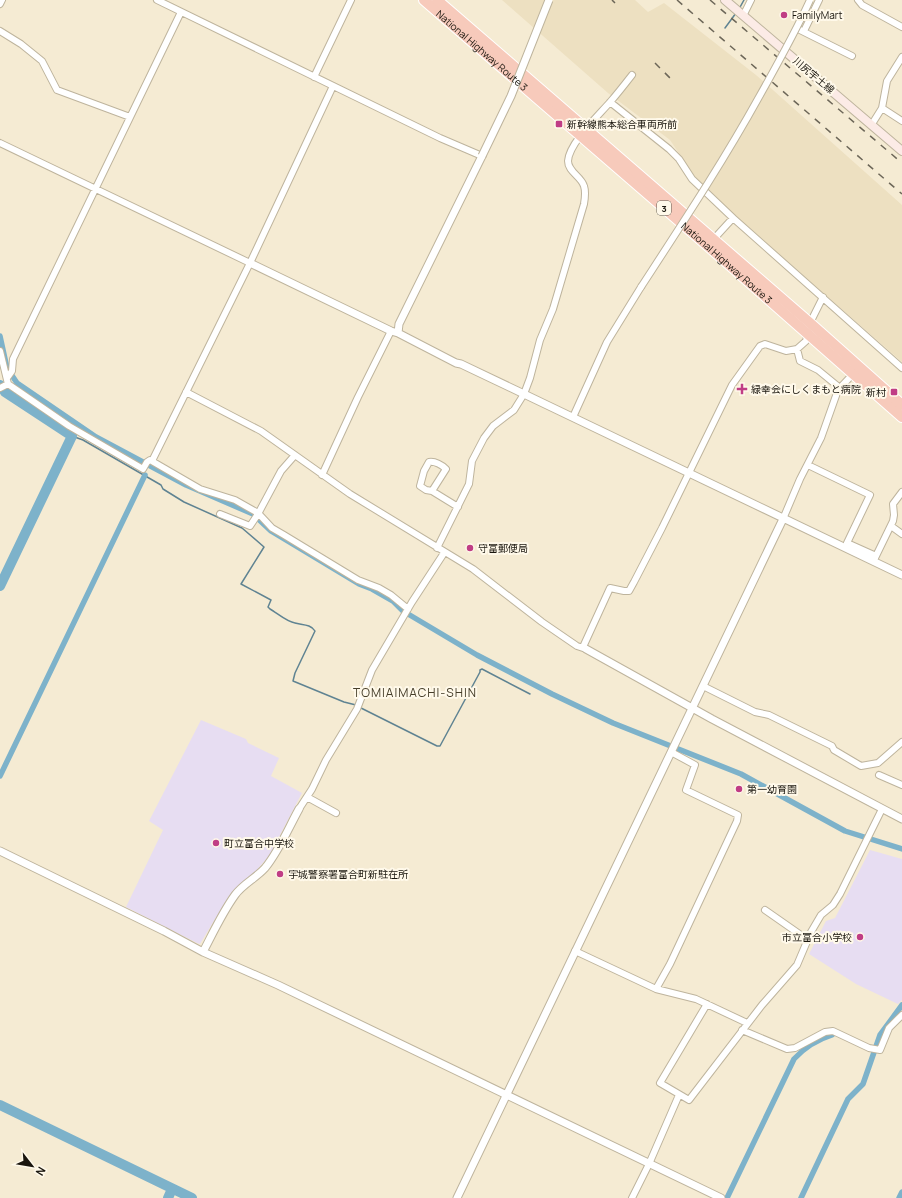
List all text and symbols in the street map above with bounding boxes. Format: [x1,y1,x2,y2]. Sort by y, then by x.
street label: National Highway Route 3 [433,7,531,94]
place label: FamilyMart [792,8,842,22]
marker: FamilyMart [779,10,789,20]
street label: 川尻宇土線 [790,54,838,96]
place label: 新幹線熊本総合車両所前 [567,117,677,131]
marker: 新幹線熊本総合車両所前 [554,119,564,129]
road number: 3 [657,201,671,215]
street label: National Highway Route 3 [678,219,775,307]
place label: 緑幸会にしくまもと病院 [751,382,861,396]
marker: 緑幸会にしくまもと病院 [736,383,748,395]
place label: 新村 [866,385,886,399]
marker: 新村 [889,387,899,397]
place label: 守富郵便局 [478,541,528,555]
marker: 守富郵便局 [465,543,475,553]
district label: TOMIAIMACHI-SHIN [353,684,477,701]
place label: 第一幼育園 [747,782,797,796]
marker: 第一幼育園 [734,784,744,794]
place label: 町立富合中学校 [224,836,294,850]
marker: 町立富合中学校 [211,838,221,848]
place label: 宇城警察署富合町新駐在所 [288,867,408,881]
marker: 宇城警察署富合町新駐在所 [275,869,285,879]
place label: 市立富合小学校 [782,930,852,944]
marker: 市立富合小学校 [855,932,865,942]
north arrow [12,1146,52,1186]
text: N [32,1164,49,1179]

